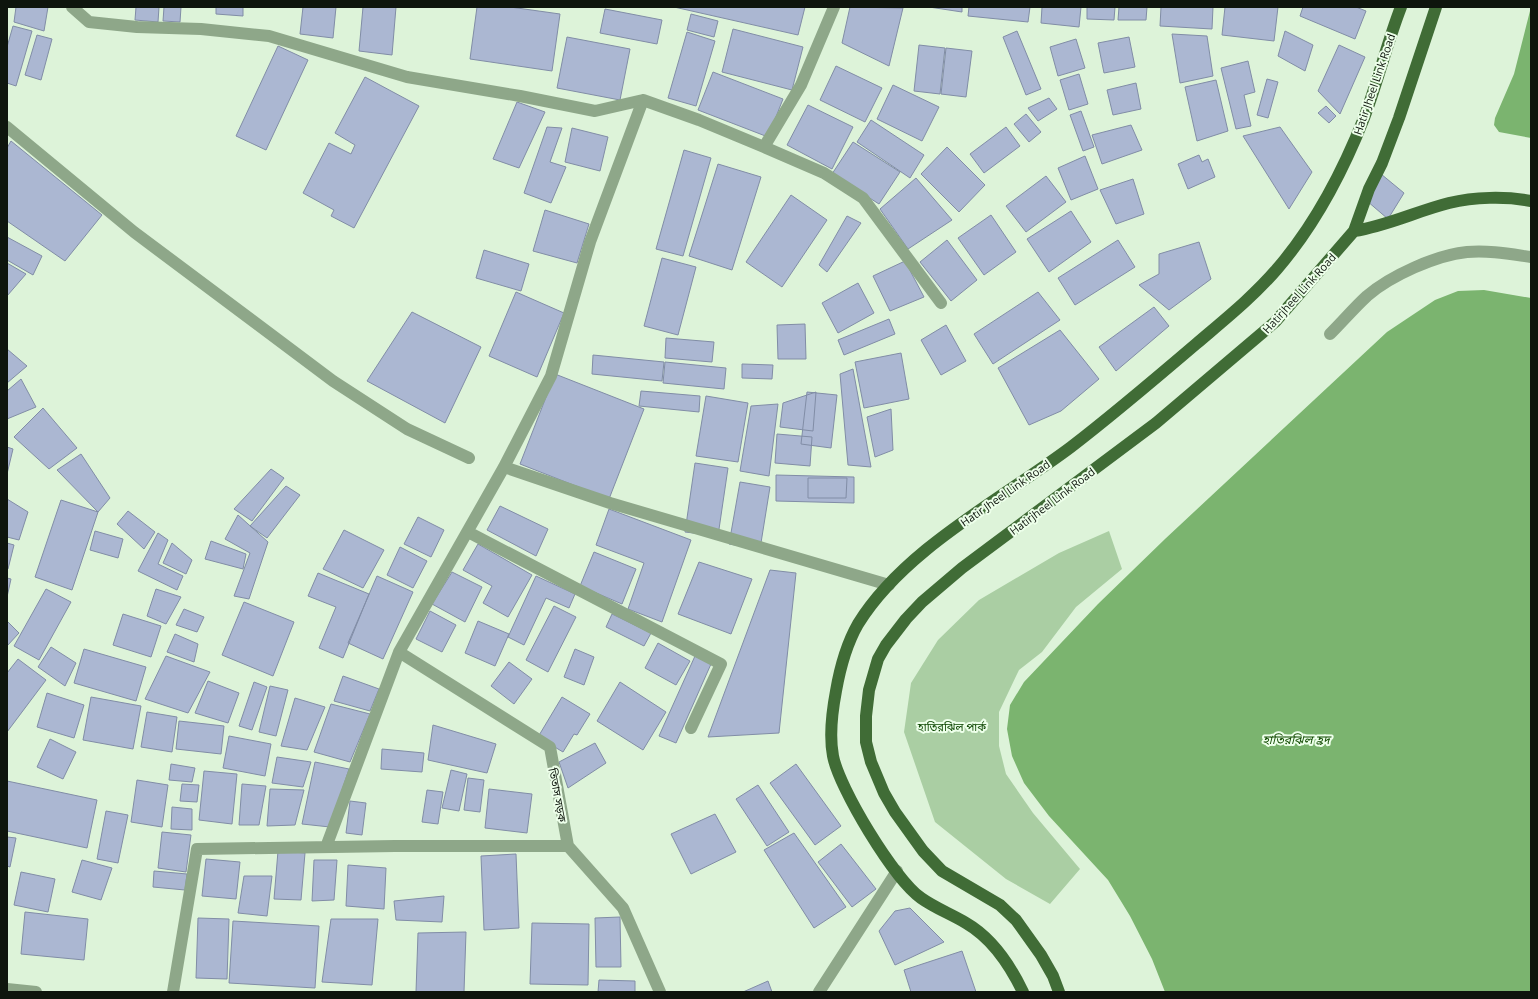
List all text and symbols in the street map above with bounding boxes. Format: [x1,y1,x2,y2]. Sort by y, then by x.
street label: Hatir Jheel Link Road [1350,31,1398,137]
street label: Hatirjheel Link Road [1259,250,1339,336]
street label: Hatir Jheel Link Road [957,456,1053,530]
street label: Hatirjheel Link Road [1006,464,1098,538]
park label: হাতিরঝিল পার্ক [917,719,986,734]
water label: হাতিরঝিল হ্রদ [1262,731,1332,748]
street label: তিতাস সড়ক [545,766,571,823]

